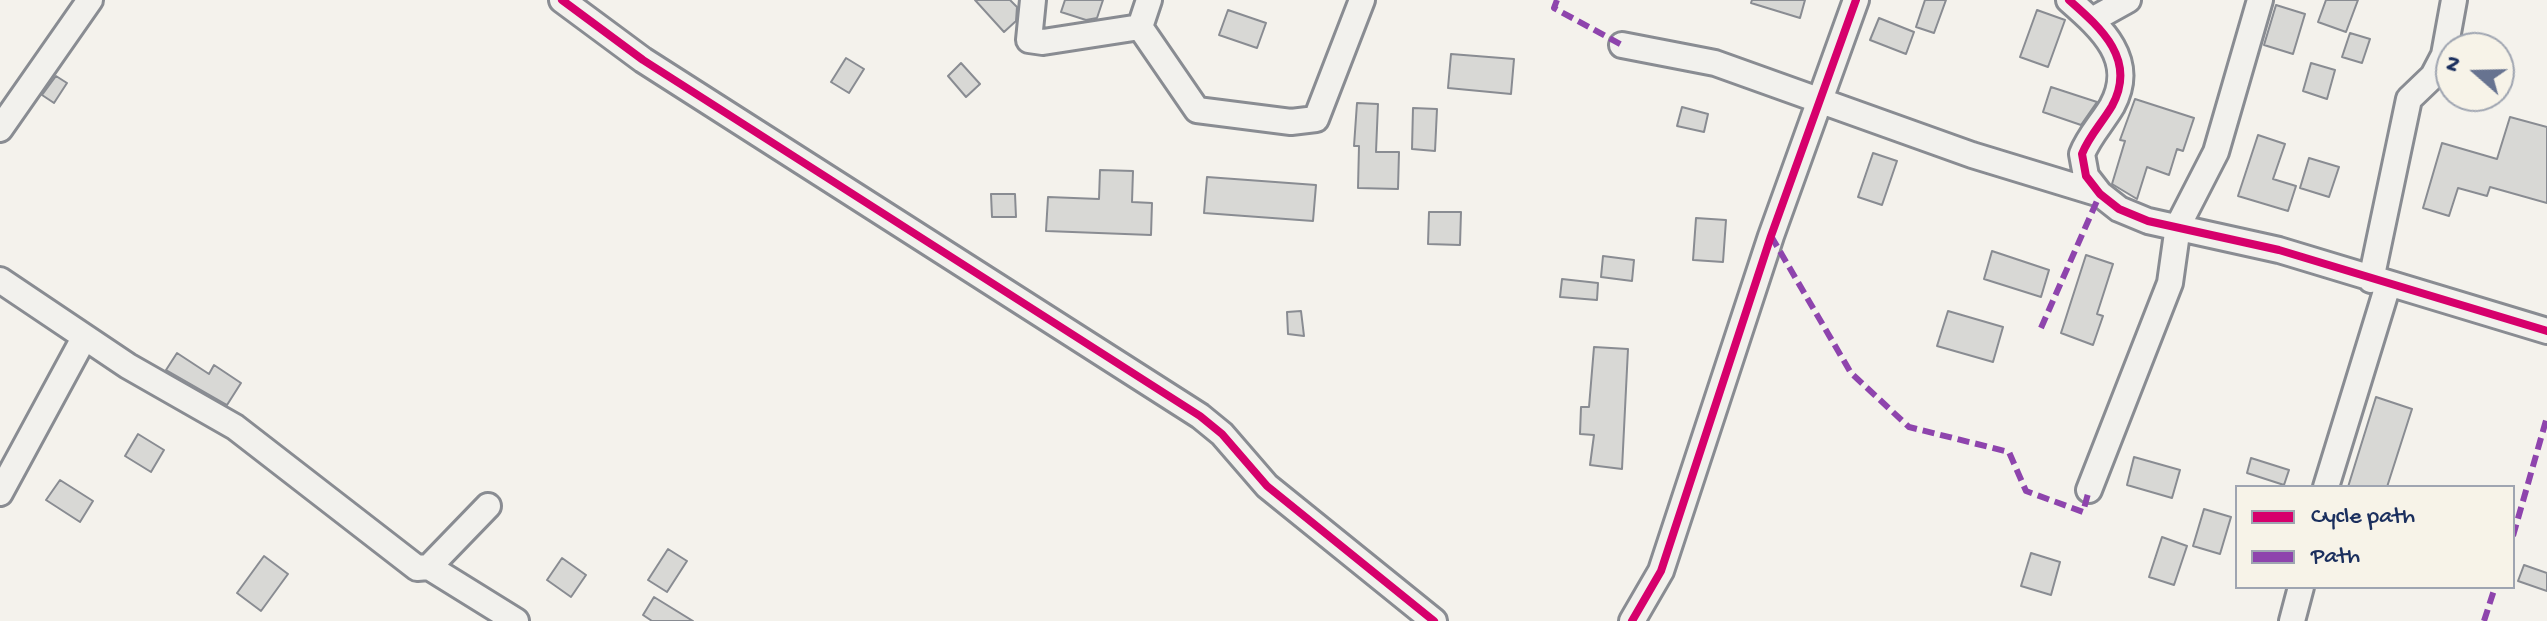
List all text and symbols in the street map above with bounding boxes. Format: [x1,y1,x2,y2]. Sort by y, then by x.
north arrow [2435,32,2515,112]
text: N [2440,53,2469,76]
legend [2235,485,2515,589]
text: Cycle path [2311,503,2415,532]
text: Path [2311,543,2360,572]

